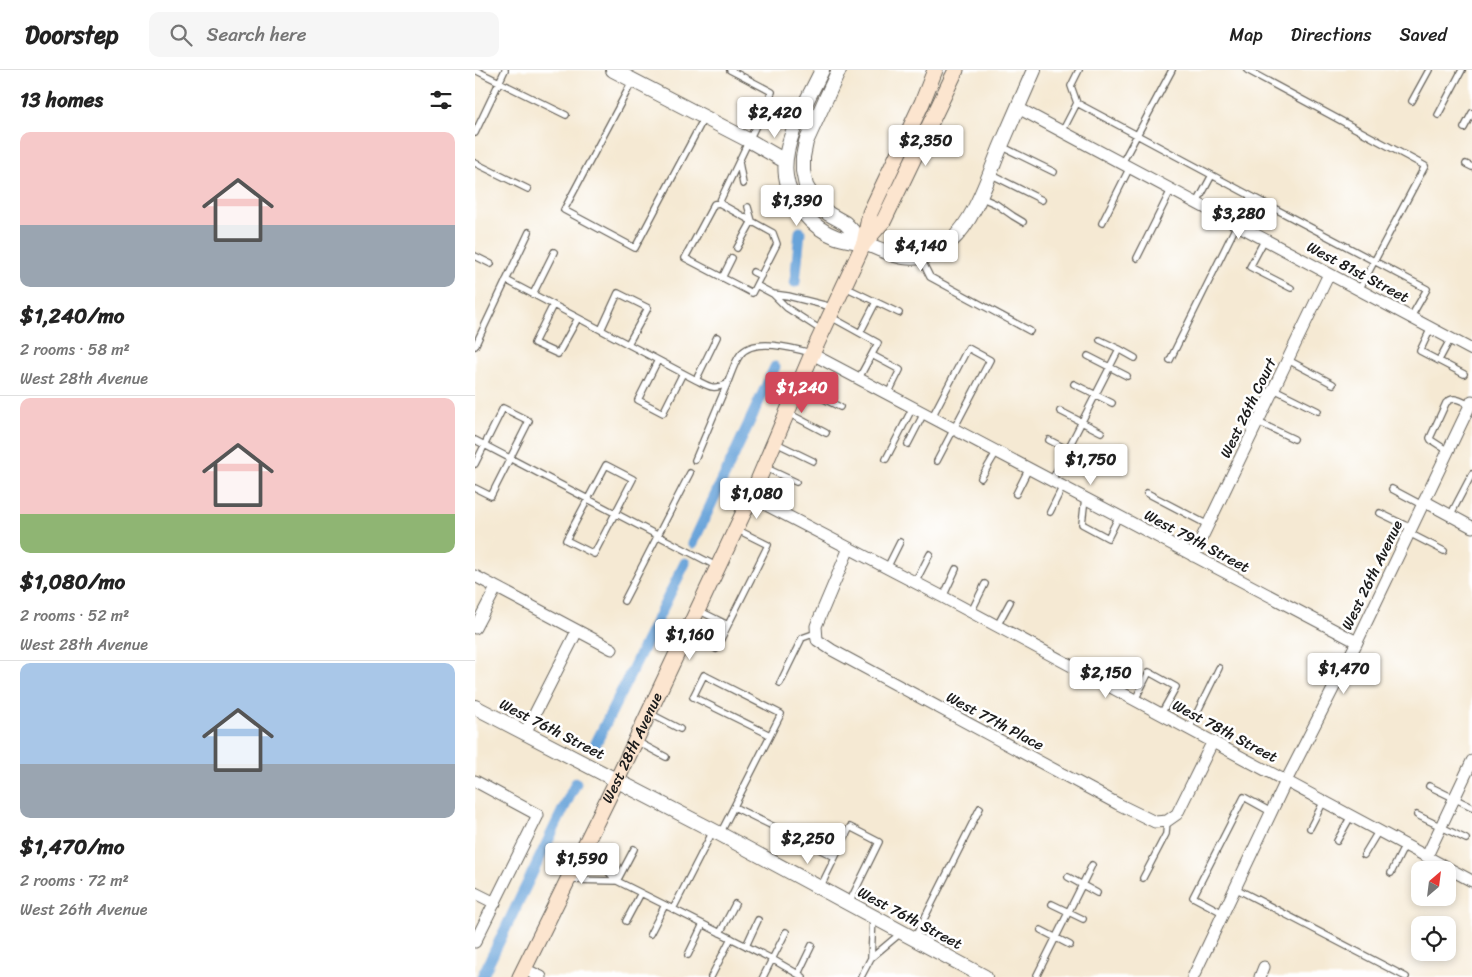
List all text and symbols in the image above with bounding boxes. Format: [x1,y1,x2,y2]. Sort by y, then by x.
search box [149,12,499,57]
text: Doorstep [25,14,119,56]
text: Search here [207,18,307,51]
text: Map [1230,19,1263,51]
text: Directions [1291,19,1372,51]
text: Saved [1400,19,1447,51]
icon: search [167,21,195,49]
text: 13 homes [20,81,103,119]
icon: filters [427,86,455,114]
pin: $2,420 [734,97,816,139]
text: $2,420 [748,98,802,127]
pin: $2,350 [885,124,967,167]
text: $2,350 [900,126,952,155]
icon: home [193,165,283,255]
pin: $1,390 [756,184,838,227]
text: $1,390 [772,186,822,215]
pin: $3,280 [1198,198,1280,240]
text: $3,280 [1213,199,1265,228]
pin: $4,140 [880,230,962,272]
text: $4,140 [895,231,947,260]
street label: West 81st Street [1302,234,1414,310]
text: $1,240/mo [20,297,125,335]
text: 2 rooms · 58 m² [20,335,130,364]
street label: West 26th Court [1212,353,1284,463]
text: West 28th Avenue [20,364,148,393]
pin: $1,240 [761,372,843,414]
text: $1,240 [776,373,828,402]
icon: home [193,430,283,520]
pin: $1,750 [1050,444,1132,486]
text: $1,750 [1066,445,1116,474]
pin: $1,080 [716,478,798,520]
text: $1,080 [731,479,783,508]
street label: West 79th Street [1140,502,1255,580]
street label: West 26th Avenue [1334,516,1410,634]
text: $1,080/mo [20,563,125,601]
text: 2 rooms · 52 m² [20,601,129,630]
pin: $1,160 [649,618,731,661]
text: $1,160 [666,620,714,649]
text: West 28th Avenue [20,630,148,659]
pin: $1,470 [1303,652,1385,695]
text: $1,470 [1318,654,1370,683]
pin: $2,150 [1065,656,1147,699]
text: $2,150 [1080,658,1132,687]
street label: West 77th Place [941,684,1049,758]
street label: West 28th Avenue [594,688,670,808]
street label: West 76th Street [495,691,610,767]
street label: West 78th Street [1168,692,1283,770]
icon: home [193,695,283,785]
pin: $2,250 [767,822,849,865]
text: $2,250 [781,824,835,853]
text: $1,470/mo [20,828,124,866]
pin: $1,590 [541,842,623,885]
text: $1,590 [556,844,608,873]
north arrow [1411,861,1456,906]
map controls [1411,861,1456,961]
text: 2 rooms · 72 m² [20,866,129,895]
street label: West 76th Street [853,879,968,957]
text: West 26th Avenue [20,895,148,924]
button: locate [1411,916,1456,961]

